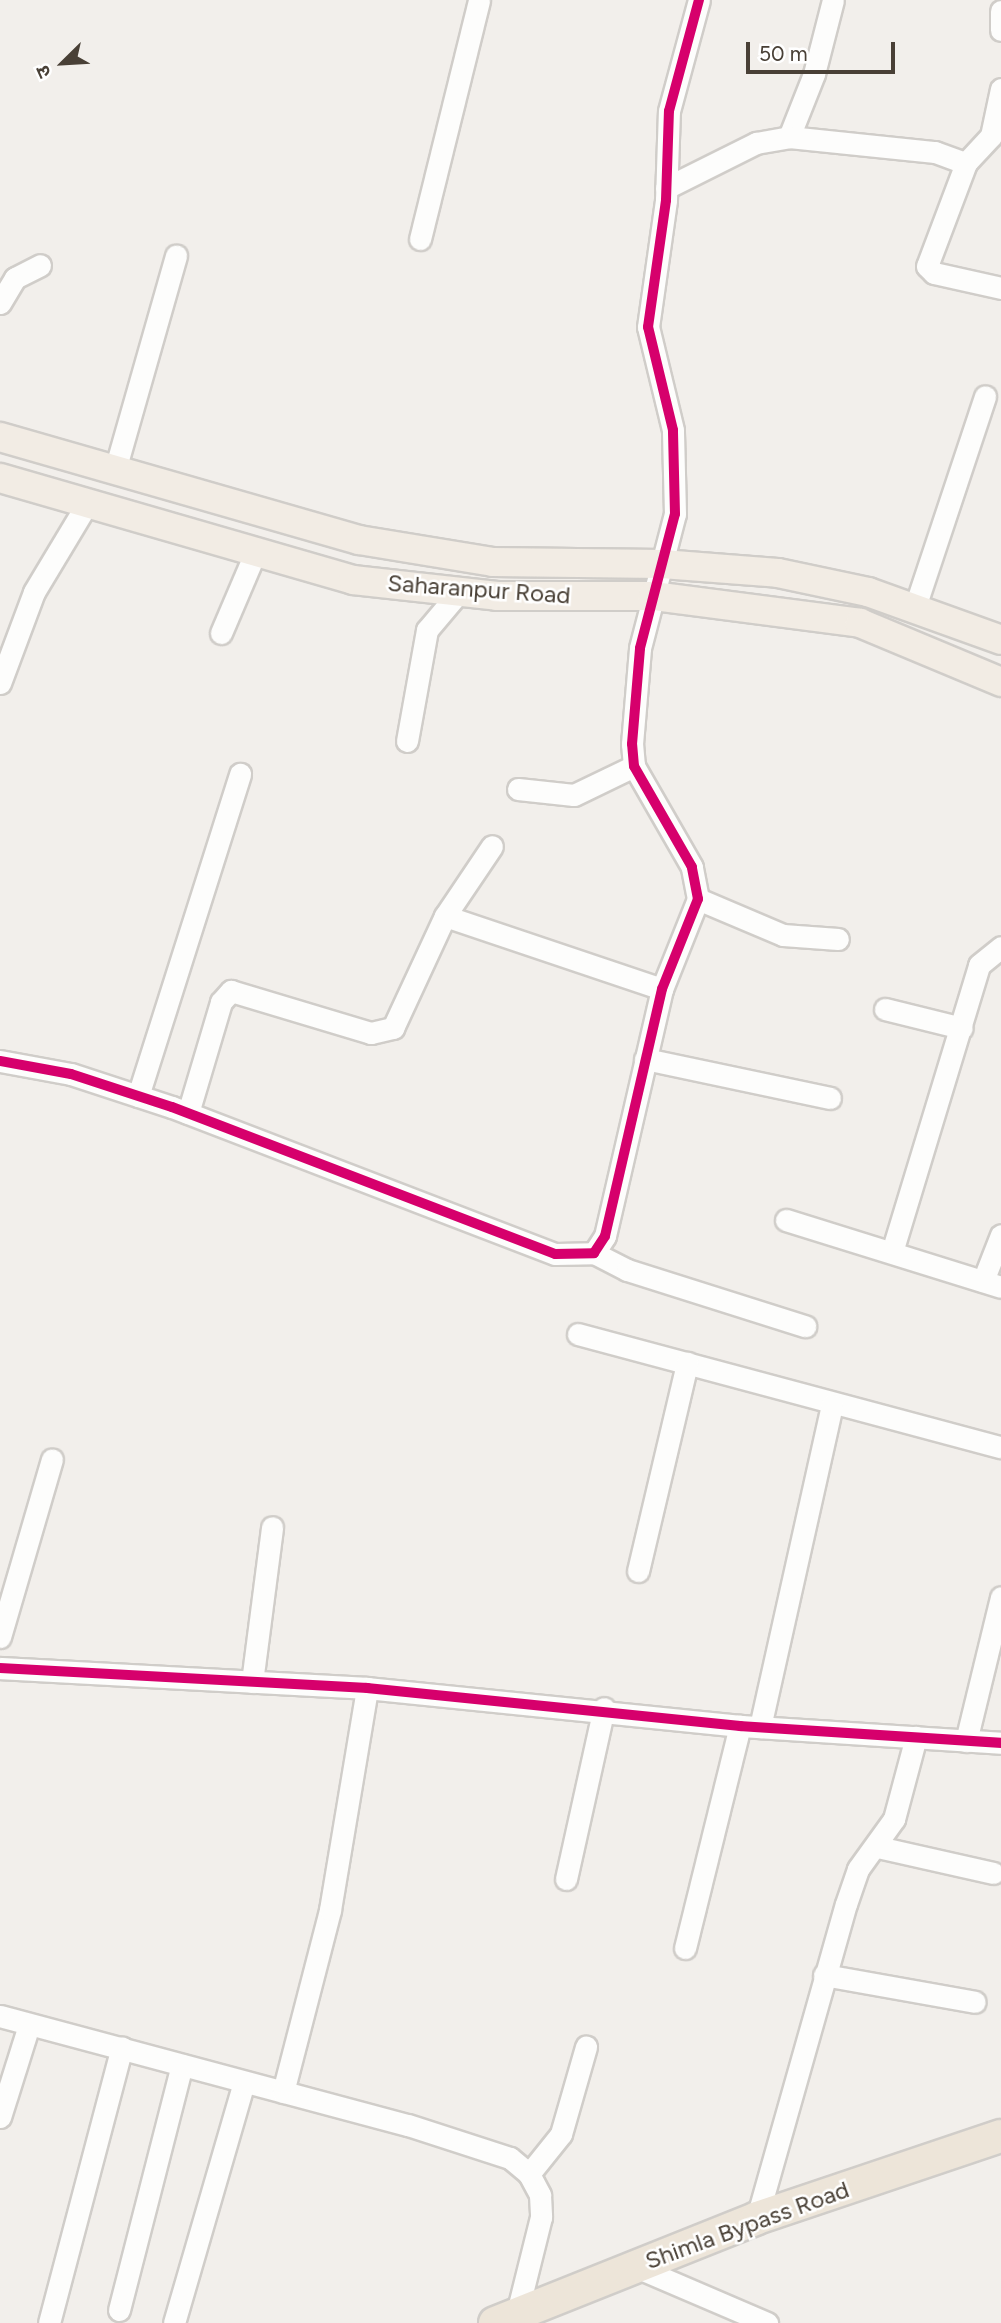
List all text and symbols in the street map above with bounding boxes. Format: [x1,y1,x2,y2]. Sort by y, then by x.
north arrow [28,28,98,98]
scale bar [749,28,898,72]
text: 50 m [759,41,808,66]
text: उ [31,62,56,82]
street label: Saharanpur Road [387,568,571,610]
street label: Shimla Bypass Road [641,2175,853,2275]

